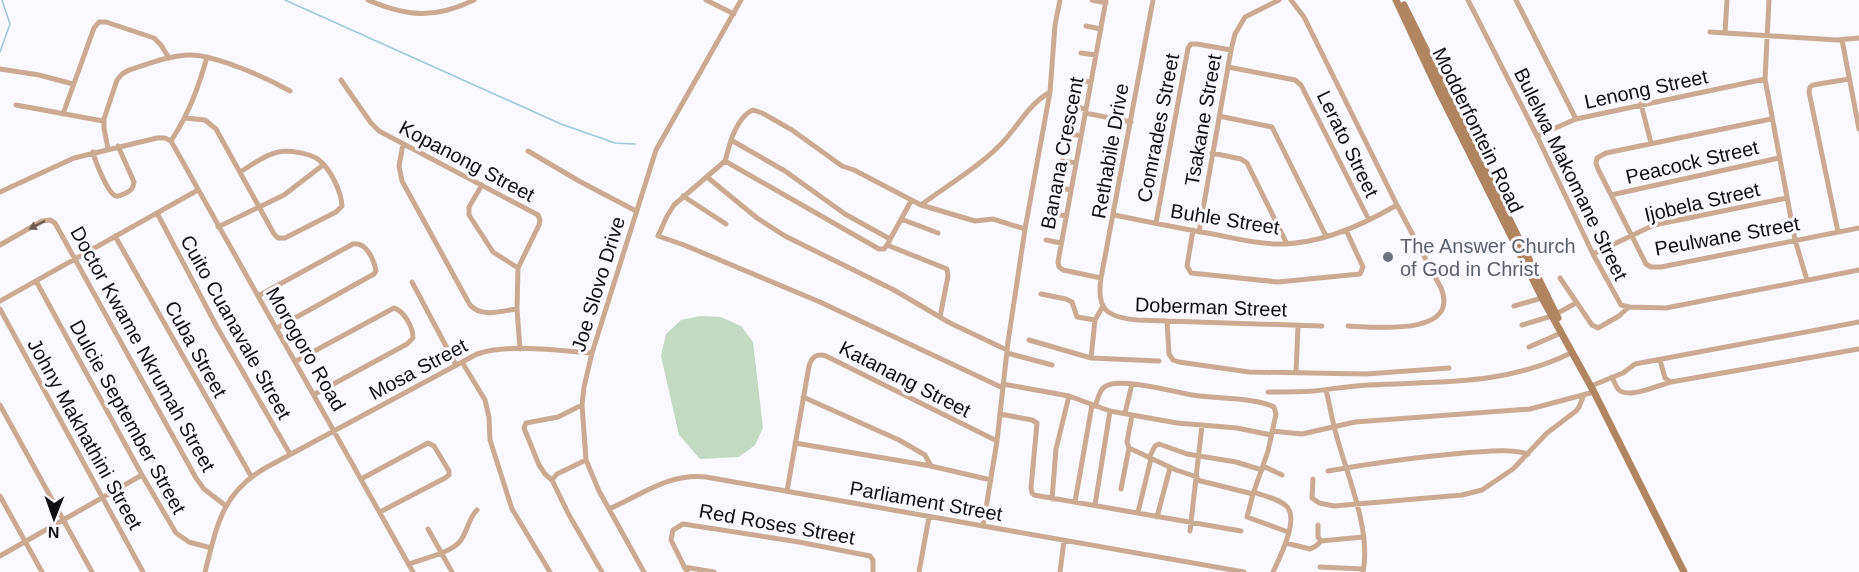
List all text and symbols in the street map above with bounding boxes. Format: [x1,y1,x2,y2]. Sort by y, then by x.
street label: Modderfontein Road [1428,44,1528,216]
street label: Comrades Street [1133,51,1183,204]
street label: Tsakane Street [1181,52,1225,188]
street label: Bulelwa Makomane Street [1510,64,1632,284]
street label: Lenong Street [1582,65,1710,113]
street label: Banana Crescent [1036,75,1088,231]
street label: Rethabile Drive [1087,82,1133,220]
street label: Lerato Street [1313,87,1383,201]
street label: Kopanong Street [396,116,539,206]
street label: Peacock Street [1623,136,1761,188]
street label: Ijobela Street [1642,178,1762,226]
street label: Buhle Street [1169,200,1282,239]
street label: Peulwane Street [1653,212,1802,260]
street label: Joe Slovo Drive [567,214,629,354]
one-way arrow [28,220,45,230]
street label: Doctor Kwame Nkrumah Street [66,223,220,476]
street label: Cuito Cuanavale Street [176,231,296,423]
place label: The Answer Church of God in Christ [1400,235,1576,280]
marker: The Answer Church of God in Christ [1381,250,1395,264]
street label: Morogoro Road [262,283,350,415]
street label: Doberman Street [1135,293,1288,321]
street label: Cuba Street [161,297,232,401]
street label: Dulcie September Street [66,316,191,518]
street label: Mosa Street [365,334,471,404]
street label: Johny Makhathini Street [23,335,147,534]
street label: Katanang Street [836,336,975,422]
street label: Parliament Street [848,477,1004,525]
north arrow [24,488,84,548]
street label: Red Roses Street [697,499,857,549]
text: N [48,524,60,541]

